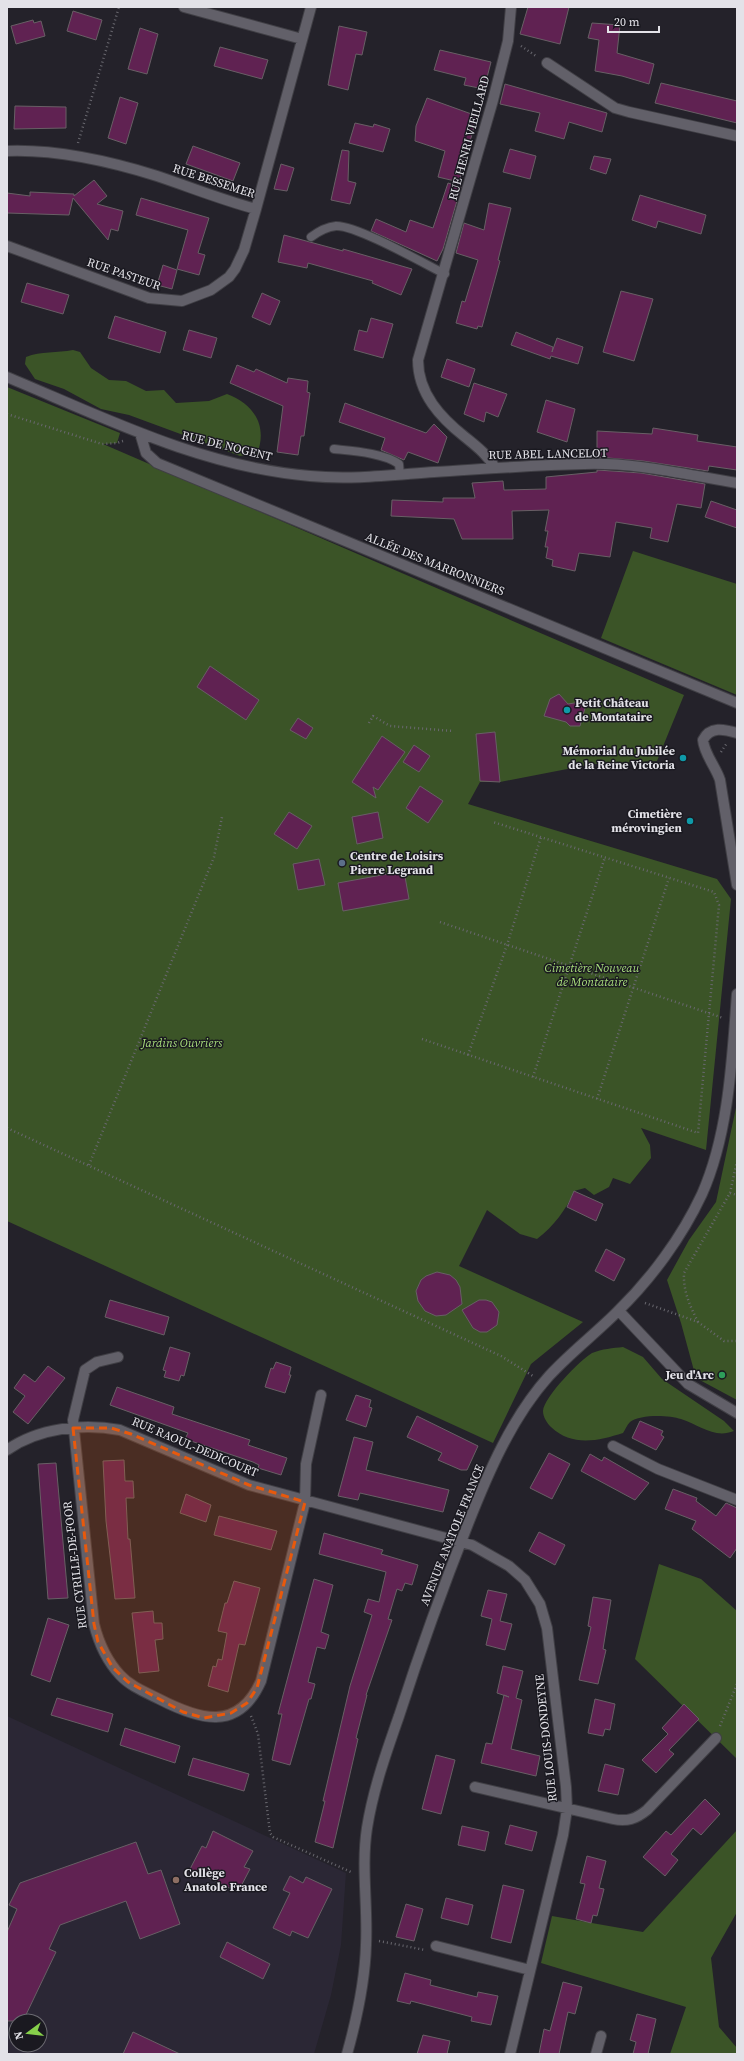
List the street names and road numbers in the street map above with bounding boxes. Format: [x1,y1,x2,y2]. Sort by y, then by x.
street label: RUE HENRI VIEILLARD [445,74,493,202]
street label: RUE BESSEMER [171,160,257,202]
street label: RUE PASTEUR [85,254,163,294]
street label: RUE DE NOGENT [180,427,275,465]
street label: RUE ABEL LANCELOT [488,445,608,463]
street label: ALLÉE DES MARRONNIERS [363,529,507,599]
street label: RUE RAOUL-DEDICOURT [129,1413,261,1481]
street label: AVENUE ANATOLE FRANCE [416,1462,488,1608]
street label: RUE CYRILLE-DE-FOOR [59,1500,91,1630]
street label: RUE LOUIS-DONDEYNE [531,1673,561,1803]

